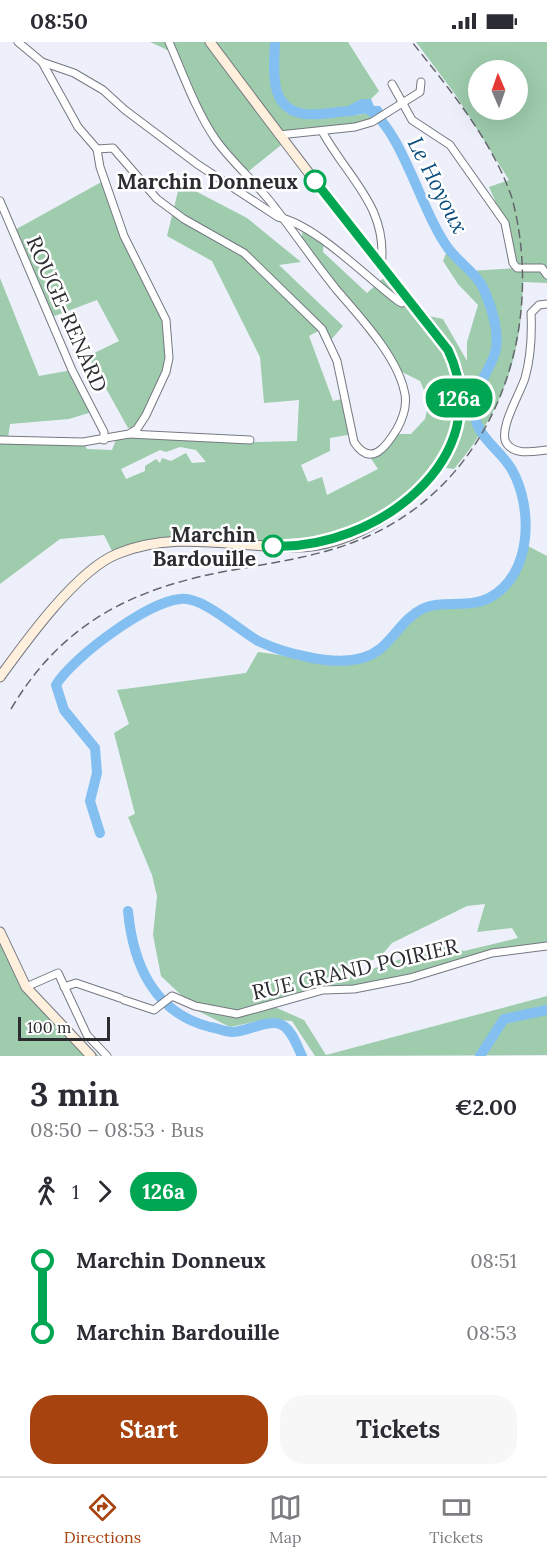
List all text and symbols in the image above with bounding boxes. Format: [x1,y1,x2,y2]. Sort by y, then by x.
text: 08:50 [30,7,88,35]
north arrow [468,60,528,120]
map controls [468,60,528,120]
water label: Le Hoyoux [402,132,474,238]
place label: Marchin Donneux [117,168,298,195]
marker: Marchin Donneux [304,170,326,192]
street label: ROUGE-RENARD [20,232,114,396]
line badge: 126a [417,378,501,418]
text: 126a [438,385,480,412]
place label: Marchin Bardouille [153,521,256,572]
marker: Marchin Bardouille [262,535,284,557]
street label: RUE GRAND POIRIER [249,932,461,1006]
scale bar [18,1014,110,1042]
text: 100 m [27,1017,71,1037]
text: 3 min [30,1073,119,1115]
text: €2.00 [455,1093,517,1121]
text: 08:50 – 08:53 · Bus [30,1117,204,1142]
icon: walk [30,1175,63,1208]
icon: forward [88,1175,121,1208]
text: 126a [142,1178,185,1205]
text: 1 [72,1179,79,1204]
text: Marchin Donneux [76,1246,266,1274]
text: 08:51 [470,1248,517,1273]
text: Marchin Bardouille [76,1318,280,1346]
text: 08:53 [466,1320,517,1345]
button: Start [30,1395,268,1464]
button: Tickets [280,1395,517,1464]
tab: Directions [64,1491,141,1547]
tab: Map [269,1491,302,1547]
tab: Tickets [429,1491,483,1547]

